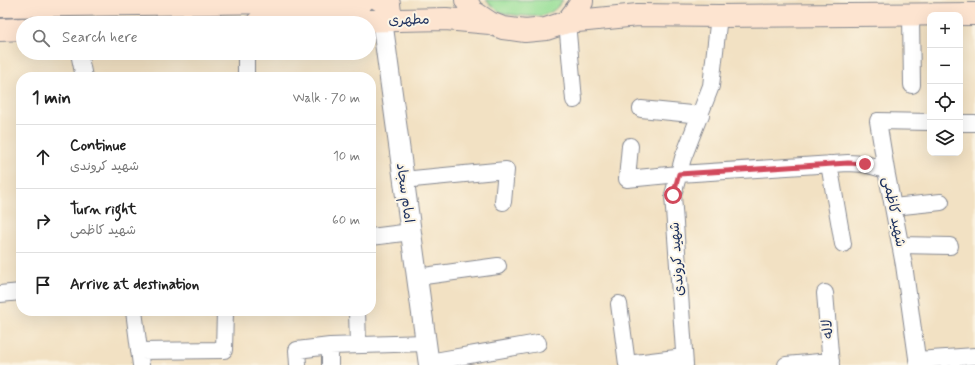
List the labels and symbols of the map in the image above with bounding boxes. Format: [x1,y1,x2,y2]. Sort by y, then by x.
street label: مطهری [388,11,430,29]
route end [856,155,874,173]
street label: امام سجاد [391,162,418,224]
street label: شهید کاظمی [878,175,910,249]
route start [664,186,682,204]
street label: شهید کروندی [665,221,689,297]
street label: لاله [818,318,838,340]

